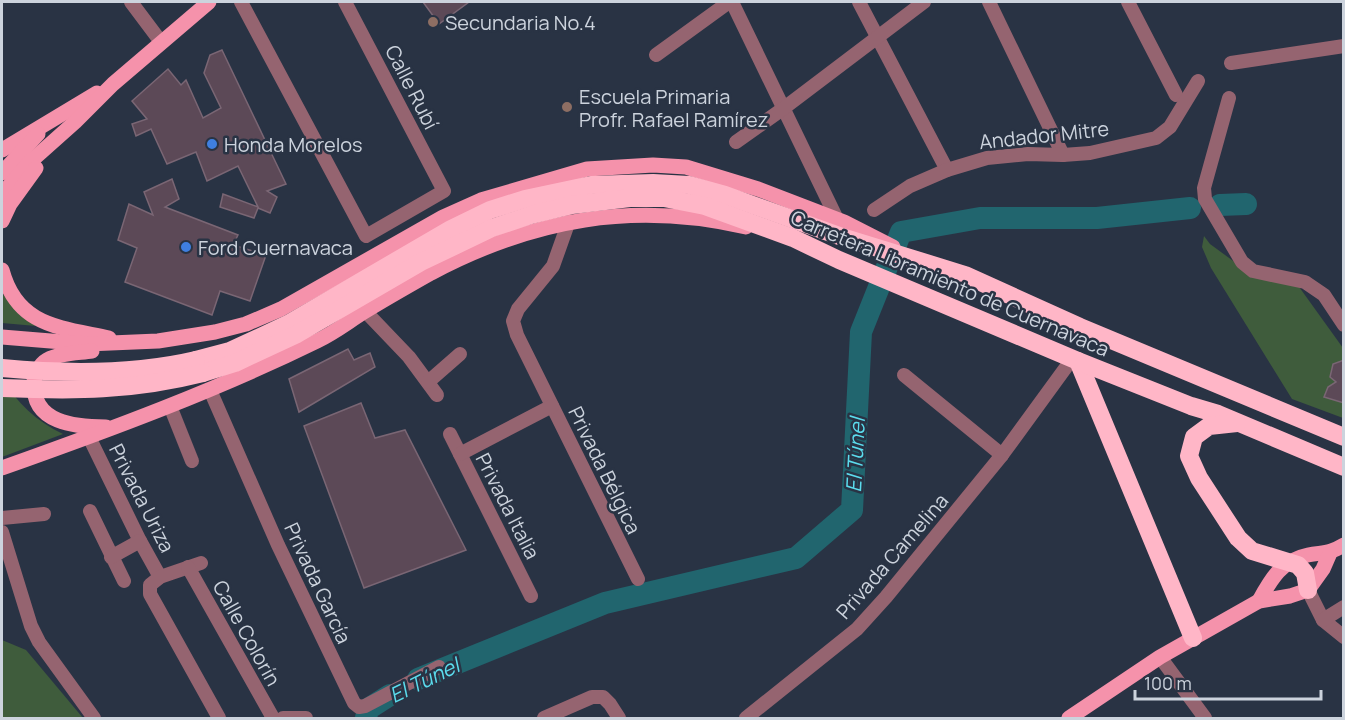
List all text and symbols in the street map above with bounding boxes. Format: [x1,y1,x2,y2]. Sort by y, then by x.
place label: Secundaria No.4 [445,9,596,36]
marker: Secundaria No.4 [426,15,440,29]
street label: Calle Rubí [379,40,445,134]
place label: Escuela Primaria Profr. Rafael Ramírez [579,83,768,133]
marker: Escuela Primaria Profr. Rafael Ramírez [560,100,574,114]
street label: Andador Mitre [978,115,1110,155]
place label: Honda Morelos [224,131,363,158]
marker: Honda Morelos [205,137,219,151]
street label: Carretera Libramiento de Cuernavaca [787,203,1113,363]
place label: Ford Cuernavaca [198,234,353,261]
marker: Ford Cuernavaca [179,240,193,254]
street label: Privada Bélgica [562,402,648,538]
water label: El Túnel [839,414,871,493]
street label: Privada Uriza [103,439,181,557]
street label: Privada Italia [470,448,546,564]
street label: Privada Camelina [830,488,954,624]
street label: Privada García [278,518,358,648]
street label: Calle Colorín [207,575,287,691]
water label: El Túnel [384,650,466,709]
scale bar [1135,663,1321,701]
text: 100 m [1144,671,1192,695]

